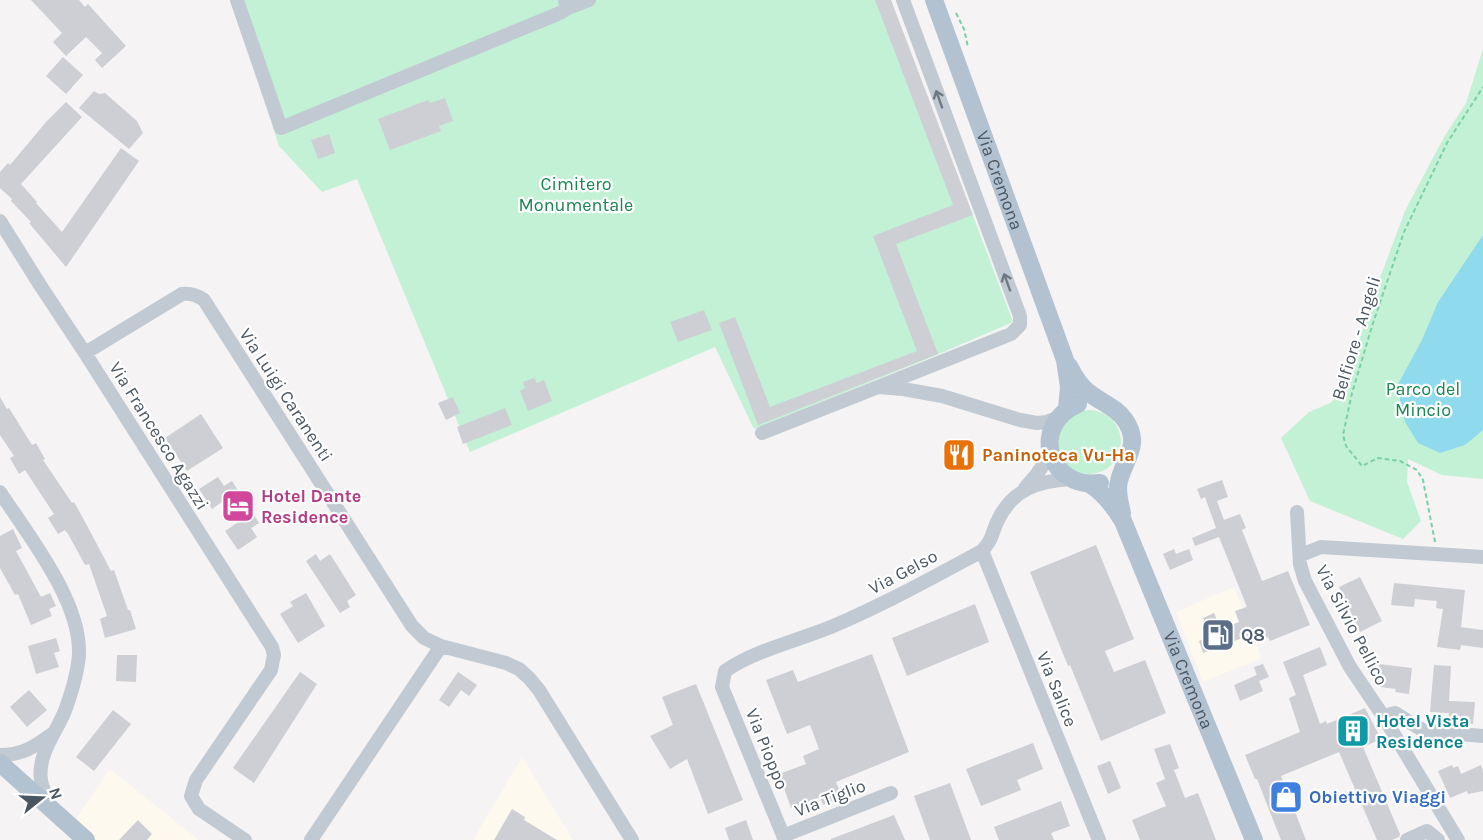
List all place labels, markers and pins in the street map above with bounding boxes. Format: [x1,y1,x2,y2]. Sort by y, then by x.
restaurant icon: Paninoteca Vu-Ha [941,437,977,473]
place label: Paninoteca Vu-Ha [982,444,1135,466]
place label: Hotel Dante Residence [261,485,361,528]
hotel icon: Hotel Dante Residence [220,488,256,524]
fuel station icon: Q8 [1200,617,1236,653]
place label: Q8 [1241,624,1265,646]
place label: Hotel Vista Residence [1376,710,1469,753]
building icon: Hotel Vista Residence [1335,713,1371,749]
shop icon: Obiettivo Viaggi [1268,779,1304,815]
place label: Obiettivo Viaggi [1309,786,1446,808]

